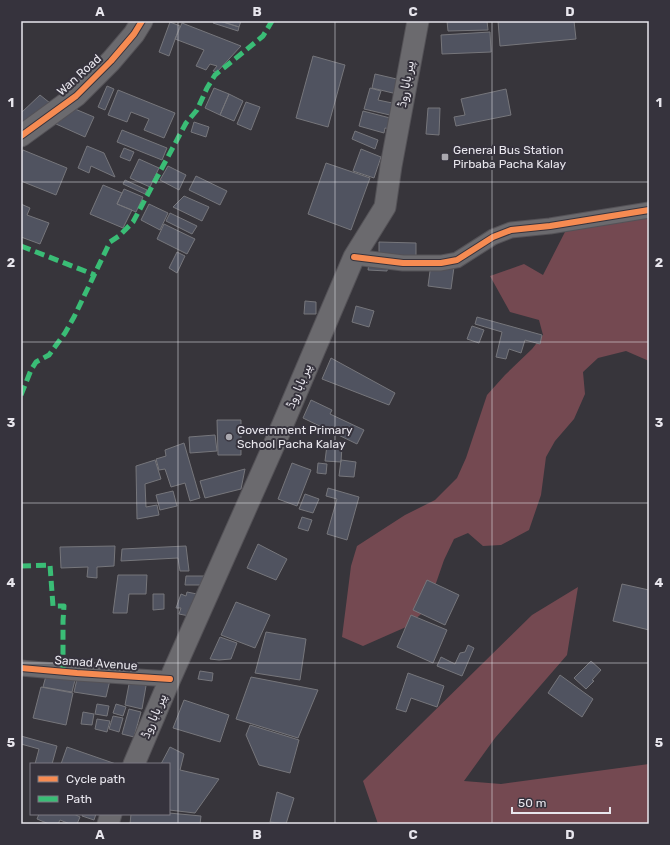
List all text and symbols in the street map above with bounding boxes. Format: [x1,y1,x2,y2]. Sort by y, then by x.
text: A [95,4,105,19]
text: B [252,4,262,19]
text: C [408,4,418,19]
text: D [565,4,575,19]
street label: Wan Road [54,52,104,98]
street label: پیر بابا روڈ [395,60,418,108]
text: 1 [8,95,14,110]
text: 1 [656,95,662,110]
place label: General Bus Station Pirbaba Pacha Kalay [453,143,566,171]
marker: General Bus Station Pirbaba Pacha Kalay [440,152,450,162]
text: 2 [7,255,15,270]
text: 2 [655,255,663,270]
street label: پیر بابا روڈ [283,362,316,411]
text: 3 [7,415,16,430]
text: 3 [655,415,664,430]
place label: Government Primary School Pacha Kalay [237,423,353,451]
marker: Government Primary School Pacha Kalay [224,432,234,442]
text: 4 [7,575,16,590]
text: 4 [655,575,664,590]
street label: Samad Avenue [54,653,138,673]
street label: پیر بابا روڈ [138,692,171,741]
text: 5 [7,735,15,750]
text: 5 [655,735,663,750]
legend [30,763,170,815]
text: Cycle path [66,772,125,786]
scale bar [512,789,610,815]
text: Path [66,792,92,806]
text: 50 m [518,796,546,810]
text: A [95,827,105,842]
text: B [252,827,262,842]
text: C [408,827,418,842]
text: D [565,827,575,842]

